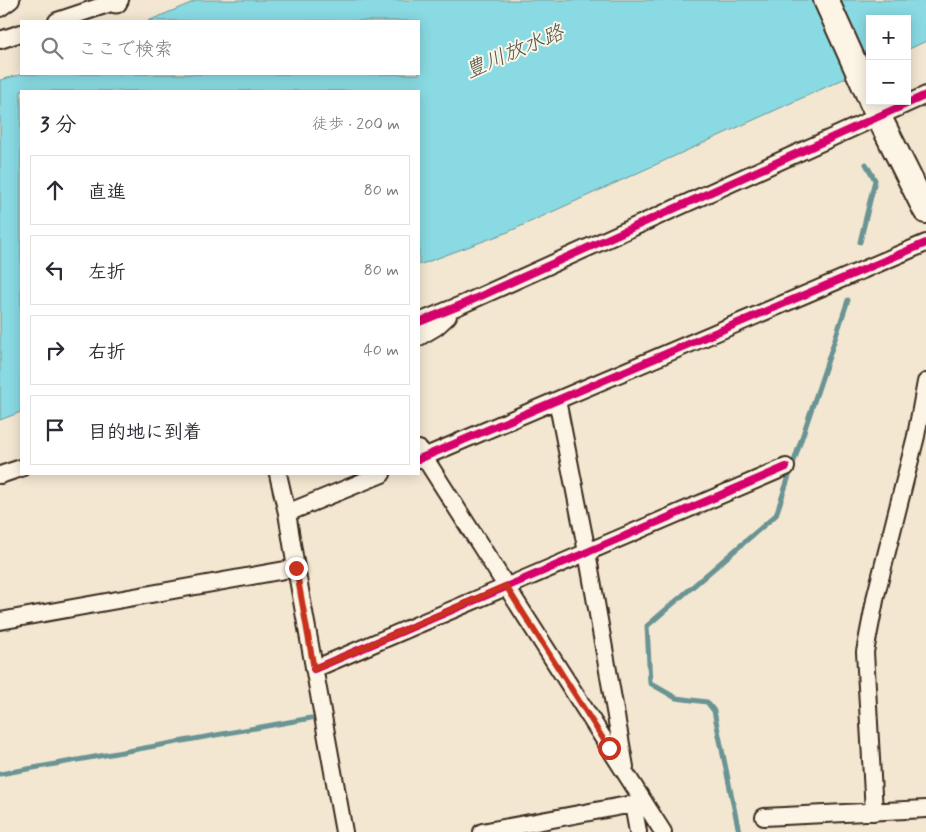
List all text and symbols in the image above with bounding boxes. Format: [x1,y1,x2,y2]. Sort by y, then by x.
map controls [866,15,911,105]
button: + [866,15,911,60]
water label: 豊川放水路 [461,18,569,85]
search box [20,20,420,75]
icon: search [38,34,66,62]
text: ここで検索 [78,37,173,62]
button: − [866,60,911,105]
text: 3 分 [40,111,76,139]
text: 徒歩 · 200 m [312,114,400,135]
icon: ahead [41,176,69,204]
text: 直進 [88,180,126,205]
text: 80 m [364,180,399,201]
icon: left [41,256,69,284]
text: 左折 [88,260,126,285]
text: 80 m [364,260,399,281]
icon: right [41,336,69,364]
text: 右折 [88,340,126,365]
text: 40 m [363,340,399,361]
icon: arrive [41,416,69,444]
text: 目的地に到着 [88,420,202,445]
route end [285,557,308,580]
route start [598,737,621,760]

